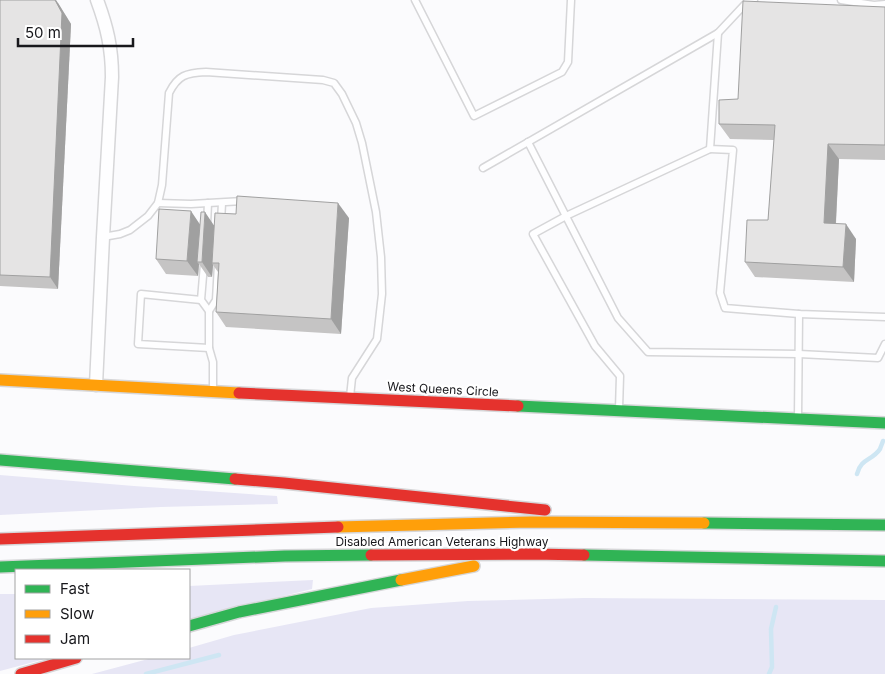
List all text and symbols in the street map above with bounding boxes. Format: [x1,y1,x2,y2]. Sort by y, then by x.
scale bar [18,15,132,47]
text: 50 m [25,23,61,42]
street label: West Queens Circle [387,379,499,399]
street label: Disabled American Veterans Highway [335,534,549,549]
legend [15,569,190,659]
text: Fast [60,579,90,598]
text: Slow [60,604,94,623]
text: Jam [60,629,90,648]

